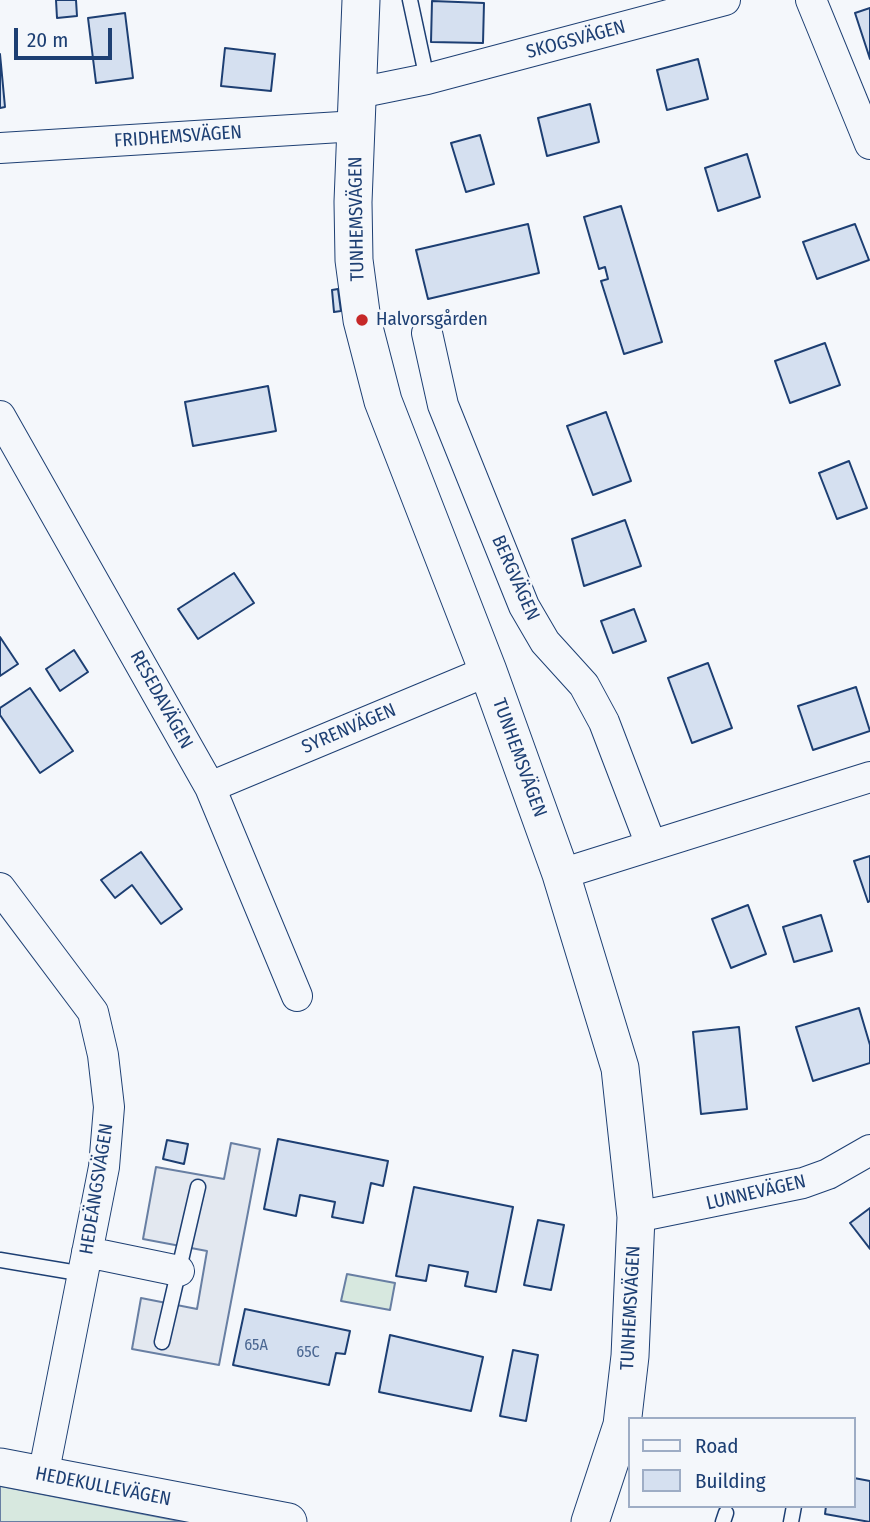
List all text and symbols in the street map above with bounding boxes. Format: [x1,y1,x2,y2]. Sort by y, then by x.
scale bar [18,14,116,58]
street label: SKOGSVÄGEN [524,16,628,64]
text: 20 m [27,27,68,53]
street label: FRIDHEMSVÄGEN [113,121,243,153]
street label: TUNHEMSVÄGEN [345,156,369,282]
place label: Halvorsgården [376,309,488,331]
marker: Halvorsgården [354,312,370,328]
street label: BERGVÄGEN [486,532,544,624]
street label: RESEDAVÄGEN [125,647,197,753]
street label: TUNHEMSVÄGEN [487,695,551,821]
street label: SYRENVÄGEN [299,699,399,759]
street label: HEDEÄNGSVÄGEN [75,1122,119,1256]
street label: LUNNEVÄGEN [704,1170,808,1216]
street label: TUNHEMSVÄGEN [616,1245,646,1371]
house number: 65A [244,1336,268,1356]
house number: 65C [296,1343,320,1363]
legend [628,1417,856,1508]
text: Road [695,1433,739,1459]
street label: HEDEKULLEVÄGEN [33,1463,173,1511]
text: Building [695,1468,766,1494]

